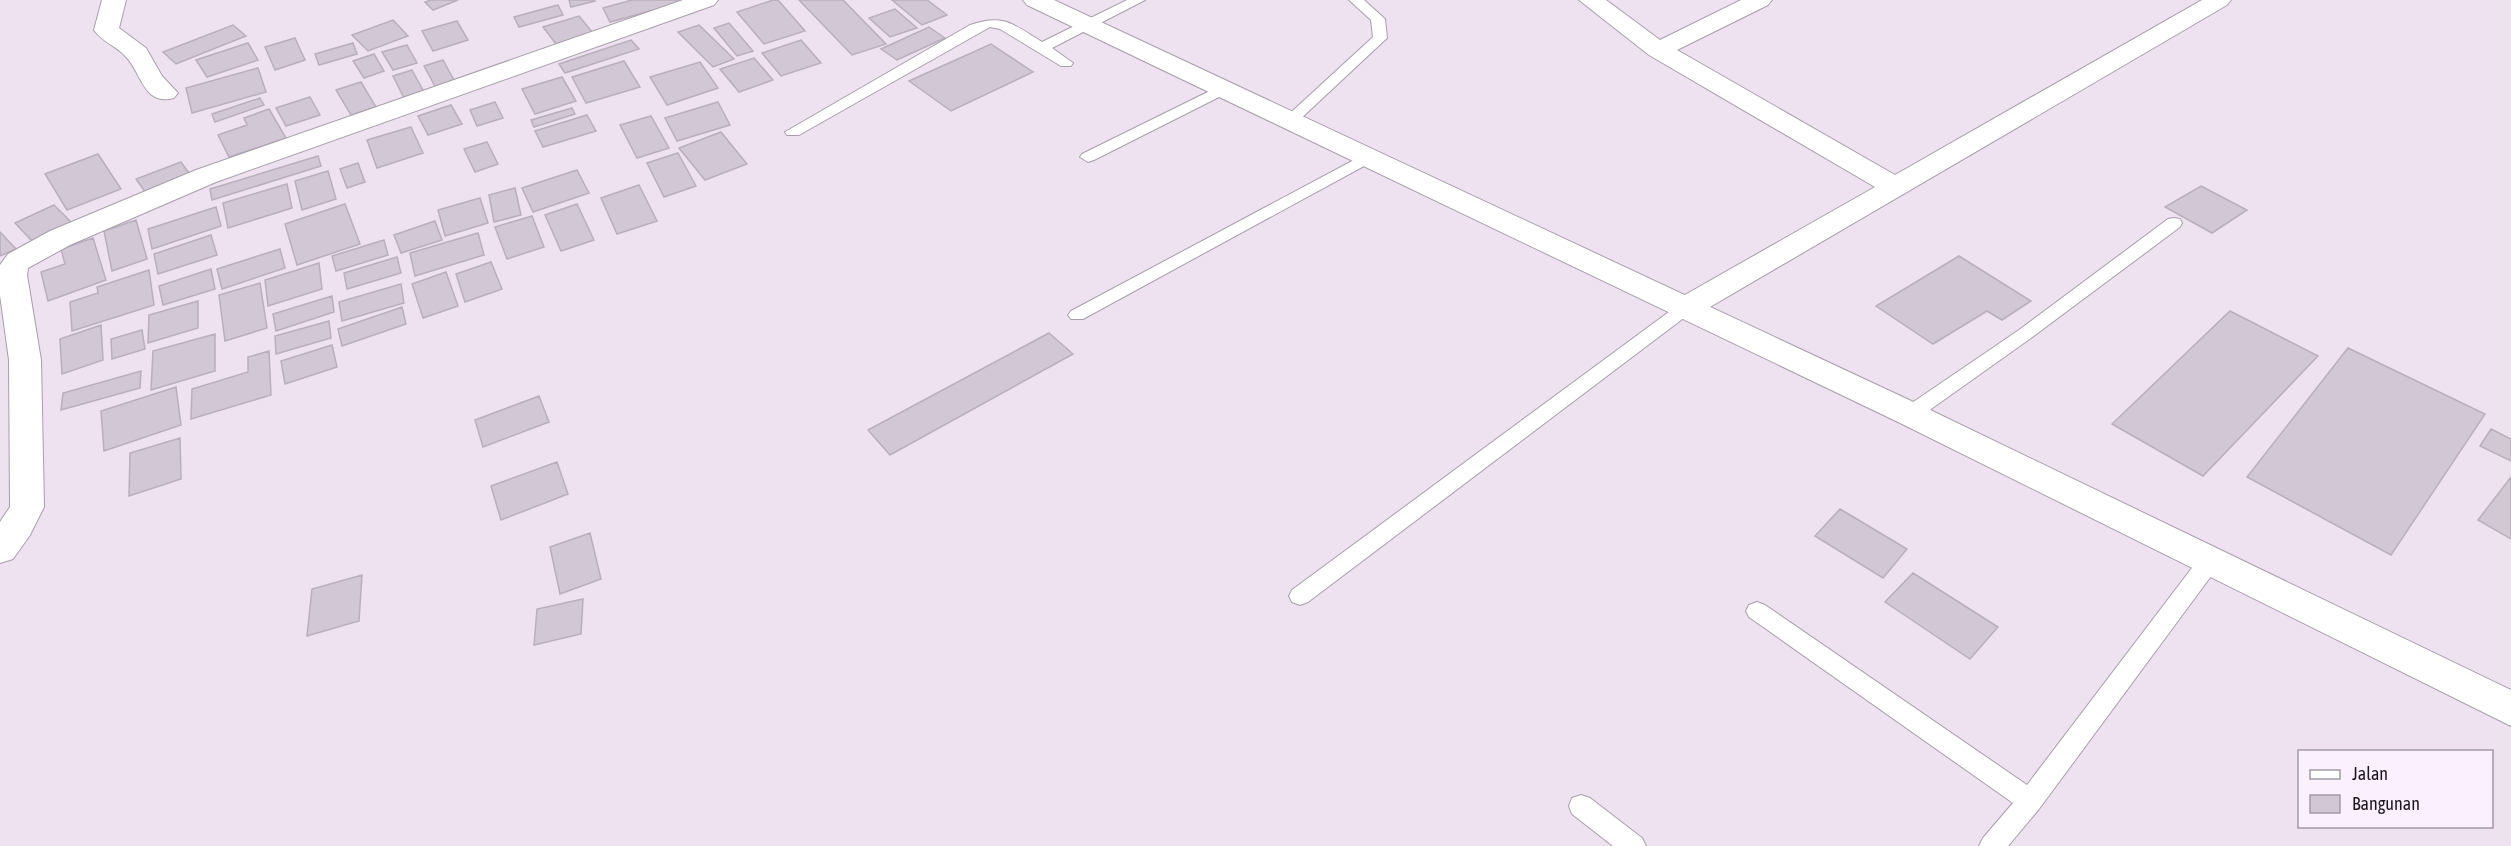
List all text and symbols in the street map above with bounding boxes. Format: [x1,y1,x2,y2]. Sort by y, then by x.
legend [2298,750,2493,828]
text: Jalan [2352,763,2388,784]
text: Bangunan [2352,793,2420,814]

